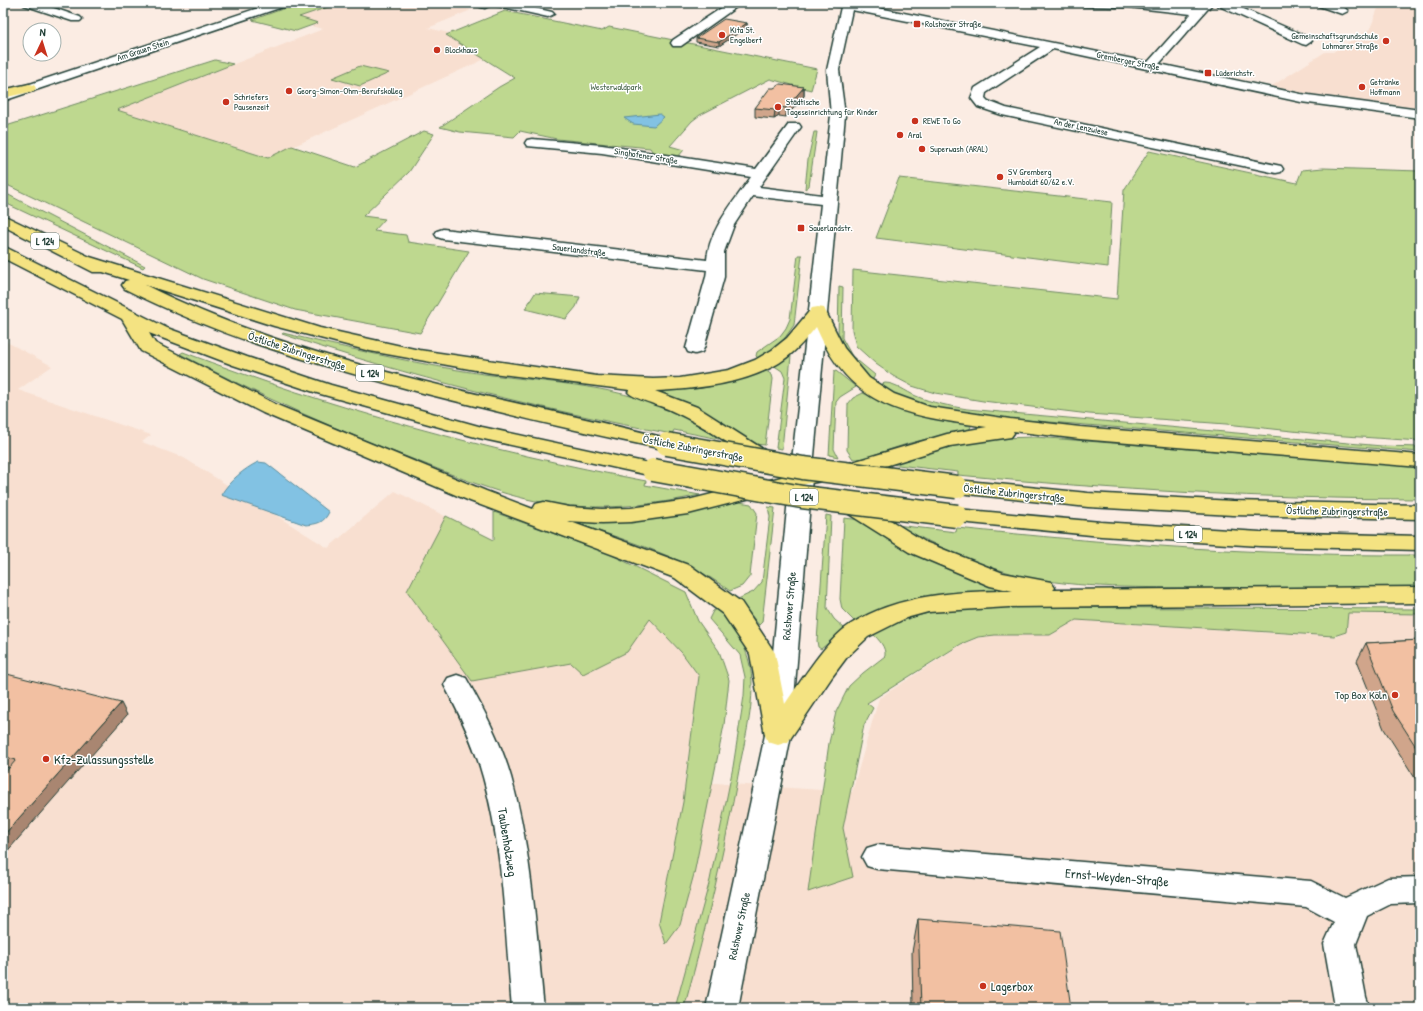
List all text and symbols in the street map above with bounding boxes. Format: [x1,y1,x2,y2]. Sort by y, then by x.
place label: Rolshover Straße [925,18,982,30]
marker: Rolshover Straße [912,19,922,29]
north arrow [22,22,62,62]
place label: Kita St. Engelbert [730,24,763,46]
text: N [39,25,46,39]
marker: Kita St. Engelbert [717,30,727,40]
place label: Gemeinschaftsgrundschule Lohmarer Straße [1291,30,1378,52]
street label: Am Grauen Stein [115,36,171,64]
marker: Gemeinschaftsgrundschule Lohmarer Straße [1381,36,1391,46]
place label: Blockhaus [445,44,478,56]
marker: Blockhaus [432,45,442,55]
street label: Gremberger Straße [1095,48,1161,74]
place label: Lüderichstr. [1216,67,1255,79]
marker: Lüderichstr. [1203,68,1213,78]
place label: Getränke Hoffmann [1370,76,1400,98]
park label: Westerwaldpark [591,81,642,93]
marker: Getränke Hoffmann [1357,82,1367,92]
place label: Georg-Simon-Ohm-Berufskolleg [297,85,403,97]
marker: Georg-Simon-Ohm-Berufskolleg [284,86,294,96]
place label: Schriefers Pausenzeit [234,91,270,113]
place label: Städtische Tageseinrichtung für Kinder [786,96,878,118]
marker: Schriefers Pausenzeit [221,97,231,107]
marker: Städtische Tageseinrichtung für Kinder [773,102,783,112]
place label: REWE To Go [923,115,961,127]
street label: An der Lenzwiese [1053,115,1109,139]
marker: REWE To Go [910,116,920,126]
place label: Aral [908,129,922,141]
marker: Aral [895,130,905,140]
place label: Superwash (ARAL) [930,143,988,155]
marker: Superwash (ARAL) [917,144,927,154]
street label: Singhofener Straße [613,145,679,167]
place label: SV Gremberg Humboldt 60/62 e.V. [1008,166,1074,188]
marker: SV Gremberg Humboldt 60/62 e.V. [995,172,1005,182]
place label: Sauerlandstr. [809,222,853,234]
marker: Sauerlandstr. [796,223,806,233]
road number: L 124 [31,233,59,249]
street label: Sauerlandstraße [552,241,607,259]
street label: Östliche Zubringerstraße [246,329,348,374]
road number: L 124 [356,365,384,381]
street label: Östliche Zubringerstraße [642,431,745,465]
street label: Östliche Zubringerstraße [963,481,1066,505]
road number: L 124 [790,489,818,505]
street label: Östliche Zubringerstraße [1286,503,1389,519]
road number: L 124 [1174,526,1202,542]
street label: Rolshover Straße [779,571,799,641]
place label: Top Box Köln [1335,688,1387,702]
marker: Top Box Köln [1390,690,1400,700]
place label: Kfz-Zulassungsstelle [54,750,154,768]
marker: Kfz-Zulassungsstelle [41,754,51,764]
street label: Taubenholzweg [494,806,522,878]
street label: Ernst-Weyden-Straße [1064,864,1170,890]
street label: Rolshover Straße [725,890,753,961]
place label: Lagerbox [991,977,1033,995]
marker: Lagerbox [978,981,988,991]

